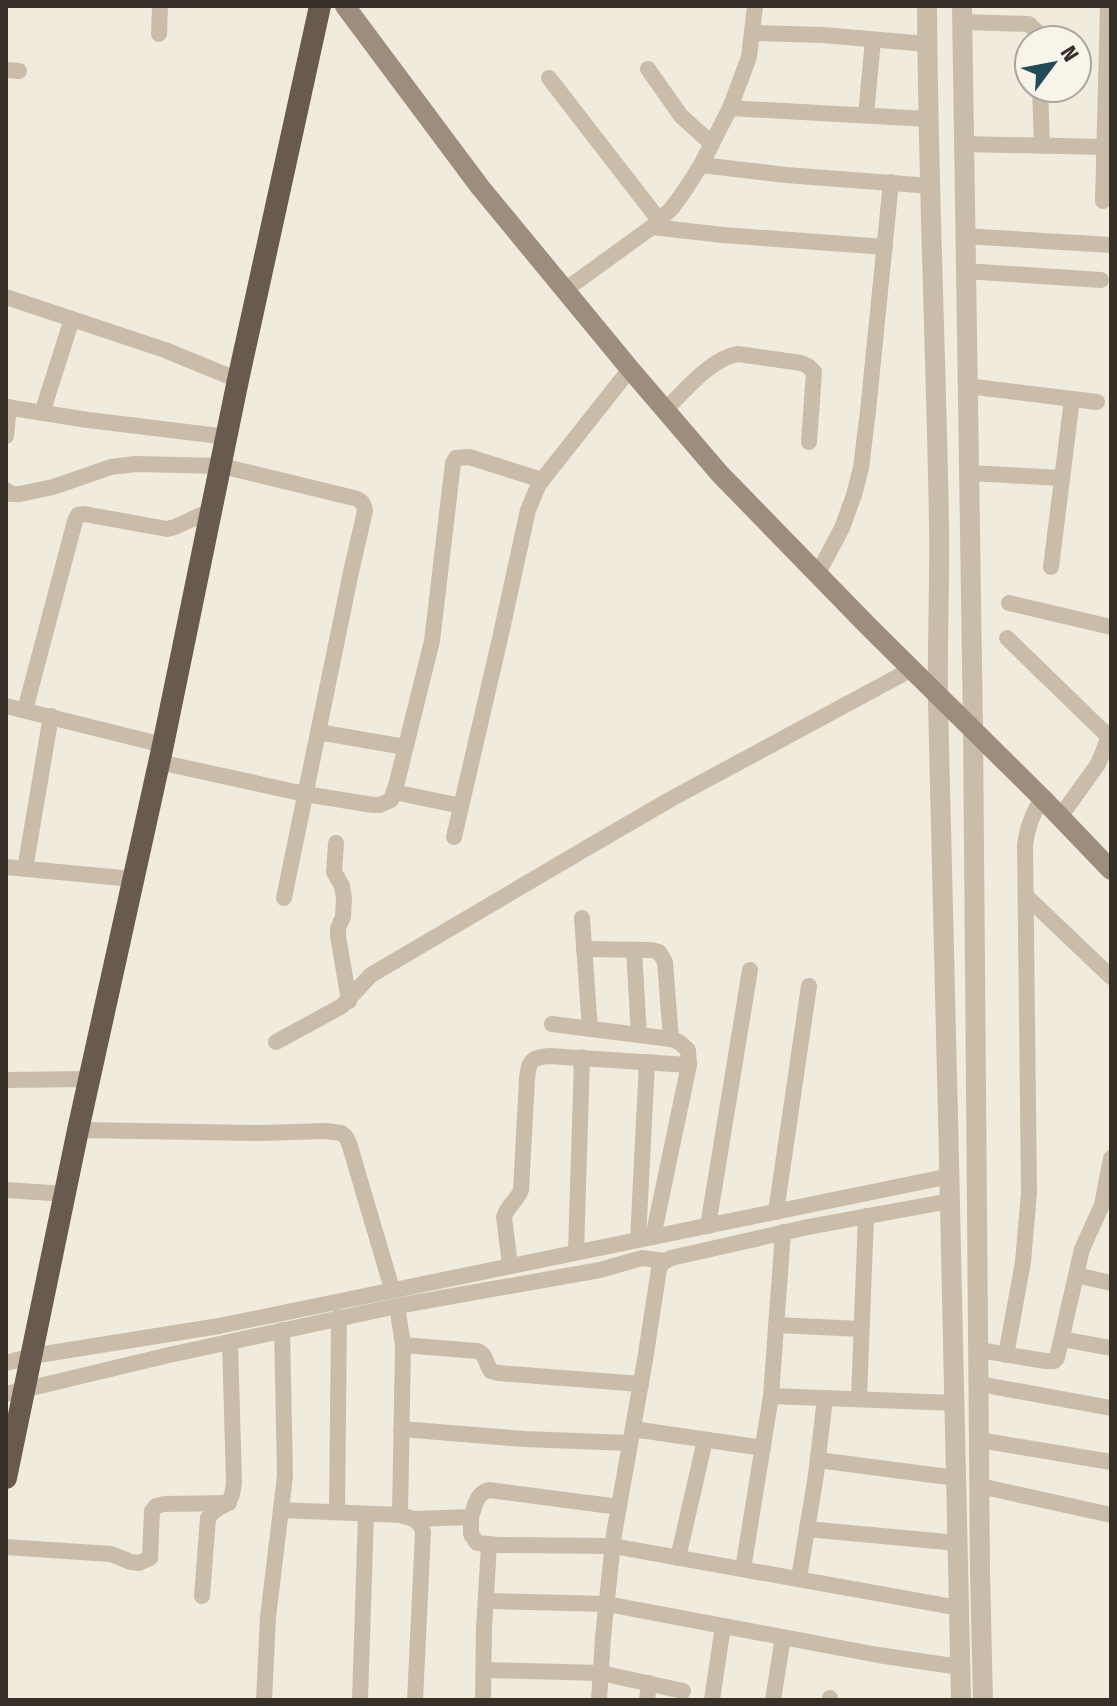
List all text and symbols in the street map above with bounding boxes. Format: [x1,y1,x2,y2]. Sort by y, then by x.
north arrow [1013,24,1093,104]
text: N [1055,41,1084,66]

